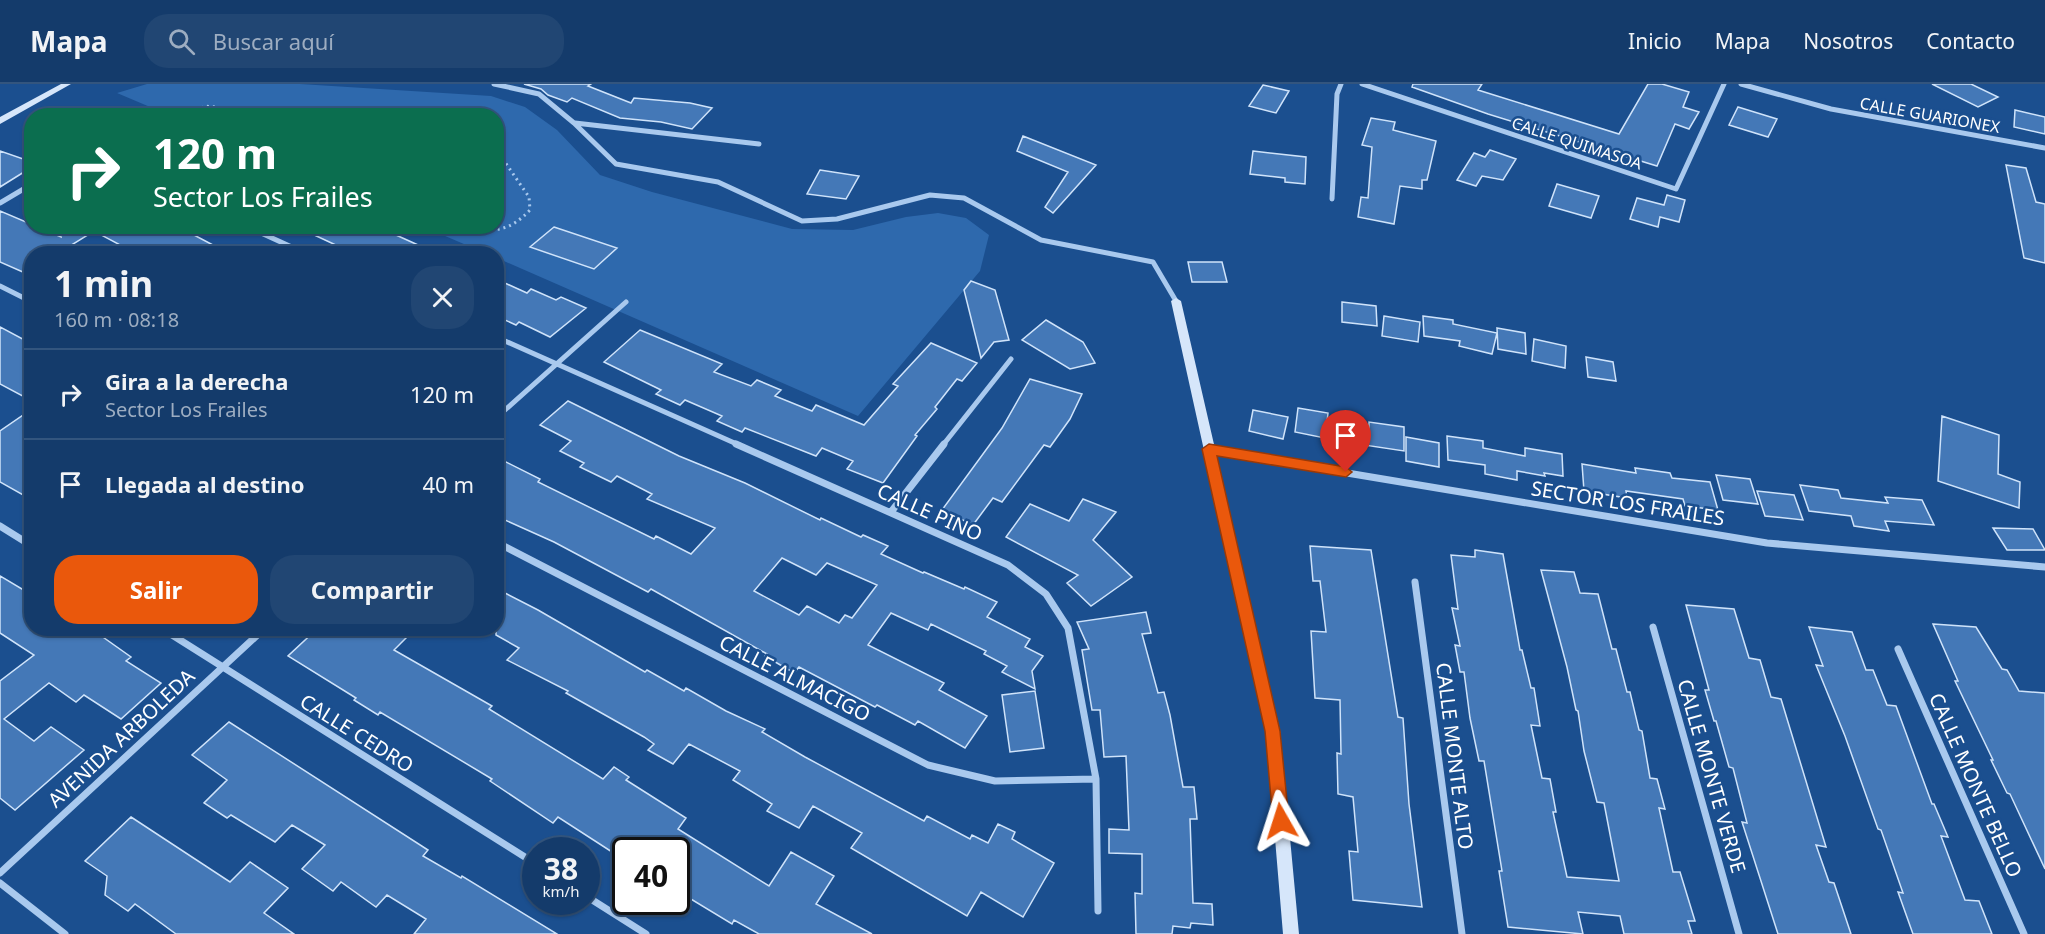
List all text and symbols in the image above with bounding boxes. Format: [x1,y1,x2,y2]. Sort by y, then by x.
search box [144,14,564,68]
text: Mapa [30,22,108,60]
icon: search [165,25,198,58]
text: Buscar aquí [213,26,334,56]
text: Inicio [1628,27,1682,55]
text: Mapa [1715,27,1770,55]
text: Nosotros [1803,27,1893,55]
text: Contacto [1926,27,2015,55]
street label: CALLE GUARIONEX [1858,92,2002,138]
street label: CALLE QUIMASOA [1509,112,1646,175]
text: 120 m [153,124,277,181]
icon: right [54,132,132,210]
text: Sector Los Frailes [153,178,373,215]
text: 1 min [54,259,153,308]
button: close [411,266,474,329]
text: 160 m · 08:18 [54,306,179,333]
text: Gira a la derecha [105,366,289,396]
icon: right [54,378,87,411]
text: 120 m [410,379,474,409]
text: Sector Los Frailes [105,396,268,423]
pin [1320,410,1371,472]
icon: arrive [1329,419,1362,452]
icon: arrive [54,468,87,501]
text: Llegada al destino [105,469,305,499]
text: 40 m [423,469,474,499]
street label: SECTOR LOS FRAILES [1529,474,1727,532]
street label: CALLE PINO [873,477,987,547]
button: Salir [54,555,258,624]
button: Compartir [270,555,474,624]
street label: CALLE ALMACIGO [715,628,875,728]
street label: CALLE MONTE ALTO [1430,661,1480,851]
street label: AVENIDA ARBOLEDA [42,663,200,813]
street label: CALLE MONTE VERDE [1671,676,1753,876]
street label: CALLE CEDRO [295,687,419,779]
street label: CALLE MONTE BELLO [1923,688,2029,882]
position arrow [1249,789,1313,853]
speed limit sign: 40 [612,837,690,915]
text: 38 [544,848,578,889]
text: km/h [543,881,579,901]

